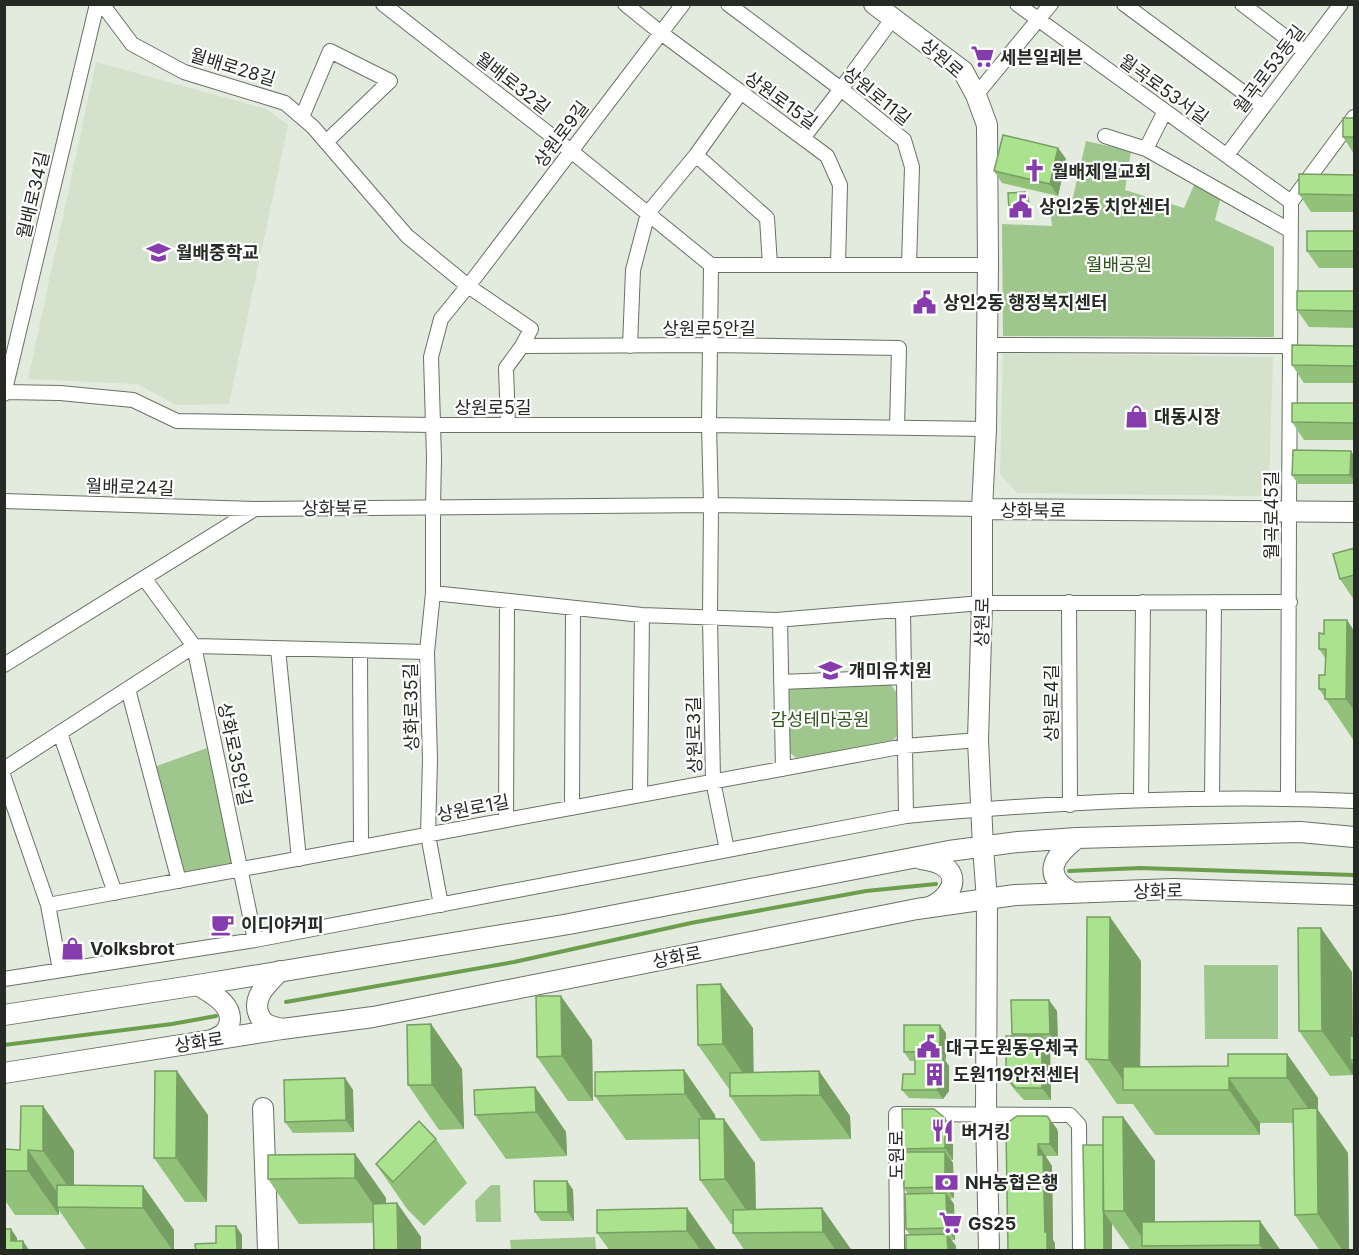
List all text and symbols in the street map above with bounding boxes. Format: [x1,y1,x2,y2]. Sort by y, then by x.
street label: 월곡로53동길 [1229,21,1309,117]
street label: 상원로 [916,34,968,82]
street label: 월배로28길 [188,44,278,90]
supermarket icon: 세븐일레븐 [969,44,995,70]
place label: 세븐일레븐 [1000,47,1083,68]
street label: 월배로32길 [472,48,554,118]
street label: 월곡로53서길 [1115,50,1213,128]
street label: 상원로11길 [839,62,915,130]
street label: 상원로15길 [741,67,821,133]
street label: 상원로9길 [529,97,593,171]
street label: 월배로34길 [13,149,53,241]
church icon: 월배제일교회 [1021,158,1047,184]
place label: 월배제일교회 [1052,161,1151,182]
public building icon: 상인2동 치안센터 [1008,193,1034,219]
place label: 상인2동 치안센터 [1039,196,1171,217]
school or university icon: 월배중학교 [145,239,171,265]
place label: 월배중학교 [176,242,259,263]
park label: 월배공원 [1086,254,1152,275]
public building icon: 상인2동 행정복지센터 [912,289,938,315]
place label: 상인2동 행정복지센터 [943,292,1108,313]
street label: 상원로5안길 [662,318,756,339]
street label: 상원로5길 [454,397,532,418]
shop icon: 대동시장 [1123,403,1149,429]
place label: 대동시장 [1154,406,1221,427]
street label: 월곡로45길 [1261,471,1282,559]
street label: 월배로24길 [85,475,175,499]
street label: 상화북로 [302,497,368,519]
street label: 상화북로 [1000,500,1066,521]
street label: 상원로 [971,597,993,647]
school or university icon: 개미유치원 [818,657,844,683]
place label: 개미유치원 [849,660,932,681]
street label: 상화로35길 [400,663,422,751]
street label: 상원로4길 [1041,664,1062,742]
street label: 상원로3길 [683,696,705,774]
street label: 상화로35안길 [214,701,256,807]
park label: 감성테마공원 [770,709,870,730]
street label: 상원로1길 [435,791,511,825]
street label: 상화로 [1133,880,1183,902]
cafe icon: 이디야커피 [210,911,236,937]
place label: 이디야커피 [241,914,324,935]
shop icon: Volksbrot [59,935,85,961]
place label: Volksbrot [90,938,175,959]
street label: 상화로 [651,942,703,972]
street label: 상화로 [173,1028,225,1056]
public building icon: 대구도원동우체국 [915,1034,941,1060]
place label: 대구도원동우체국 [946,1037,1078,1058]
building icon: 도원119안전센터 [922,1061,948,1087]
place label: 도원119안전센터 [953,1064,1080,1085]
restaurant icon: 버거킹 [930,1118,956,1144]
place label: 버거킹 [961,1121,1011,1142]
street label: 도원로 [886,1130,907,1180]
bank icon: NH농협은행 [934,1169,960,1195]
place label: NH농협은행 [965,1172,1058,1193]
supermarket icon: GS25 [937,1210,963,1236]
place label: GS25 [968,1213,1016,1234]

